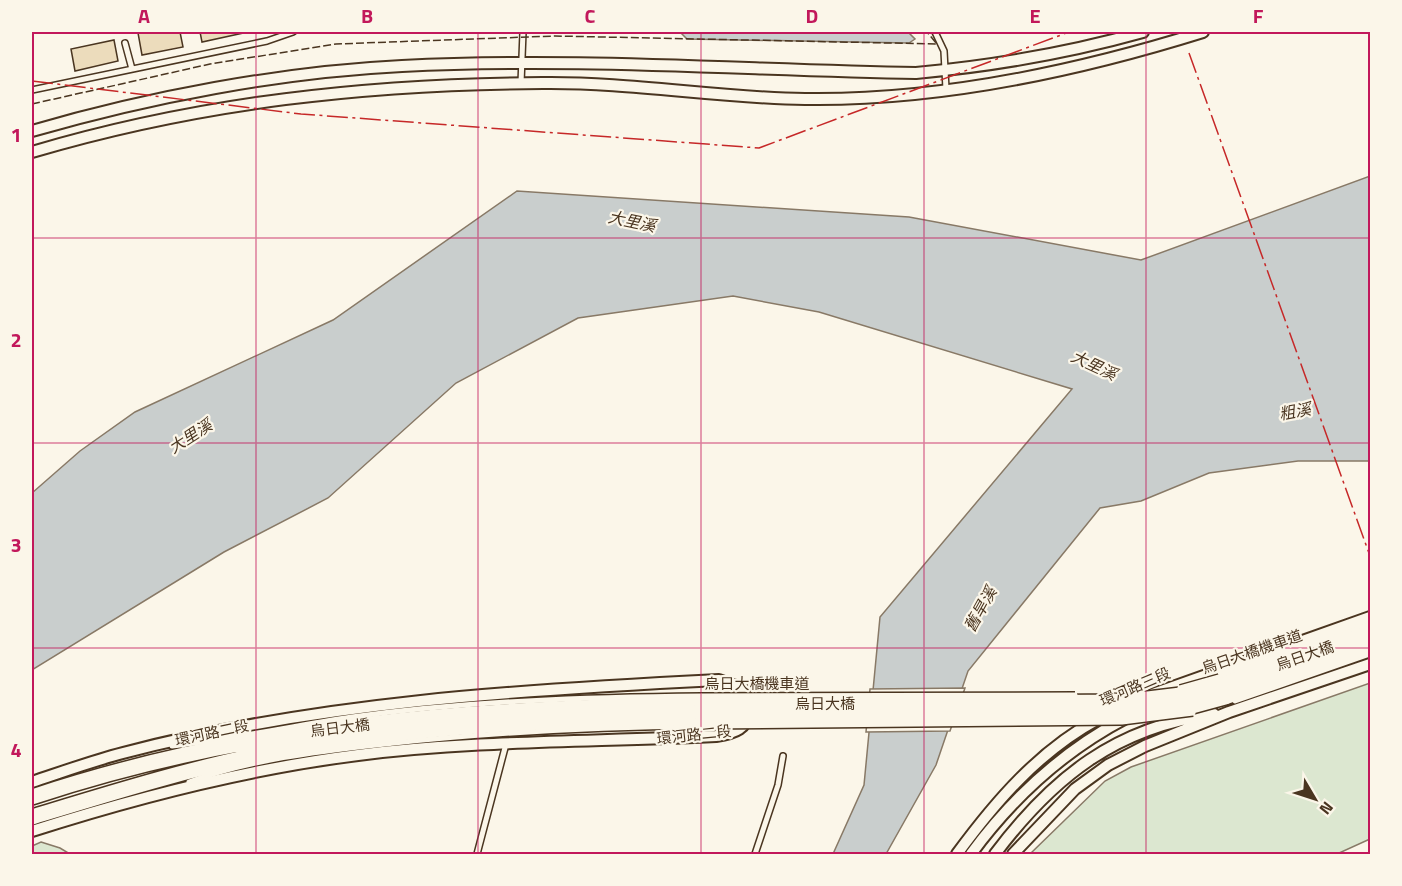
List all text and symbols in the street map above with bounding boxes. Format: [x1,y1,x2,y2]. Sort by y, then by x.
text: A [138,0,150,31]
text: B [361,0,373,31]
text: C [585,0,596,31]
text: D [806,0,818,31]
text: E [1029,0,1041,31]
text: F [1253,0,1264,31]
text: 1 [10,119,22,150]
water label: 大里溪 [606,204,660,238]
text: 2 [10,324,22,355]
water label: 大里溪 [1067,344,1123,387]
water label: 粗溪 [1277,396,1315,426]
water label: 大里溪 [163,412,218,459]
text: 3 [10,529,22,560]
water label: 舊旱溪 [958,580,1003,636]
street label: 烏日大橋機車道 [1199,626,1305,678]
street label: 烏日大橋 [1274,638,1336,674]
street label: 環河路三段 [1096,661,1174,712]
street label: 烏日大橋機車道 [704,672,810,695]
street label: 烏日大橋 [795,692,855,715]
street label: 烏日大橋 [309,712,371,743]
street label: 環河路二段 [173,713,251,752]
street label: 環河路二段 [655,719,732,750]
text: 4 [10,734,22,765]
north arrow [1285,769,1345,829]
text: N [1314,797,1339,820]

